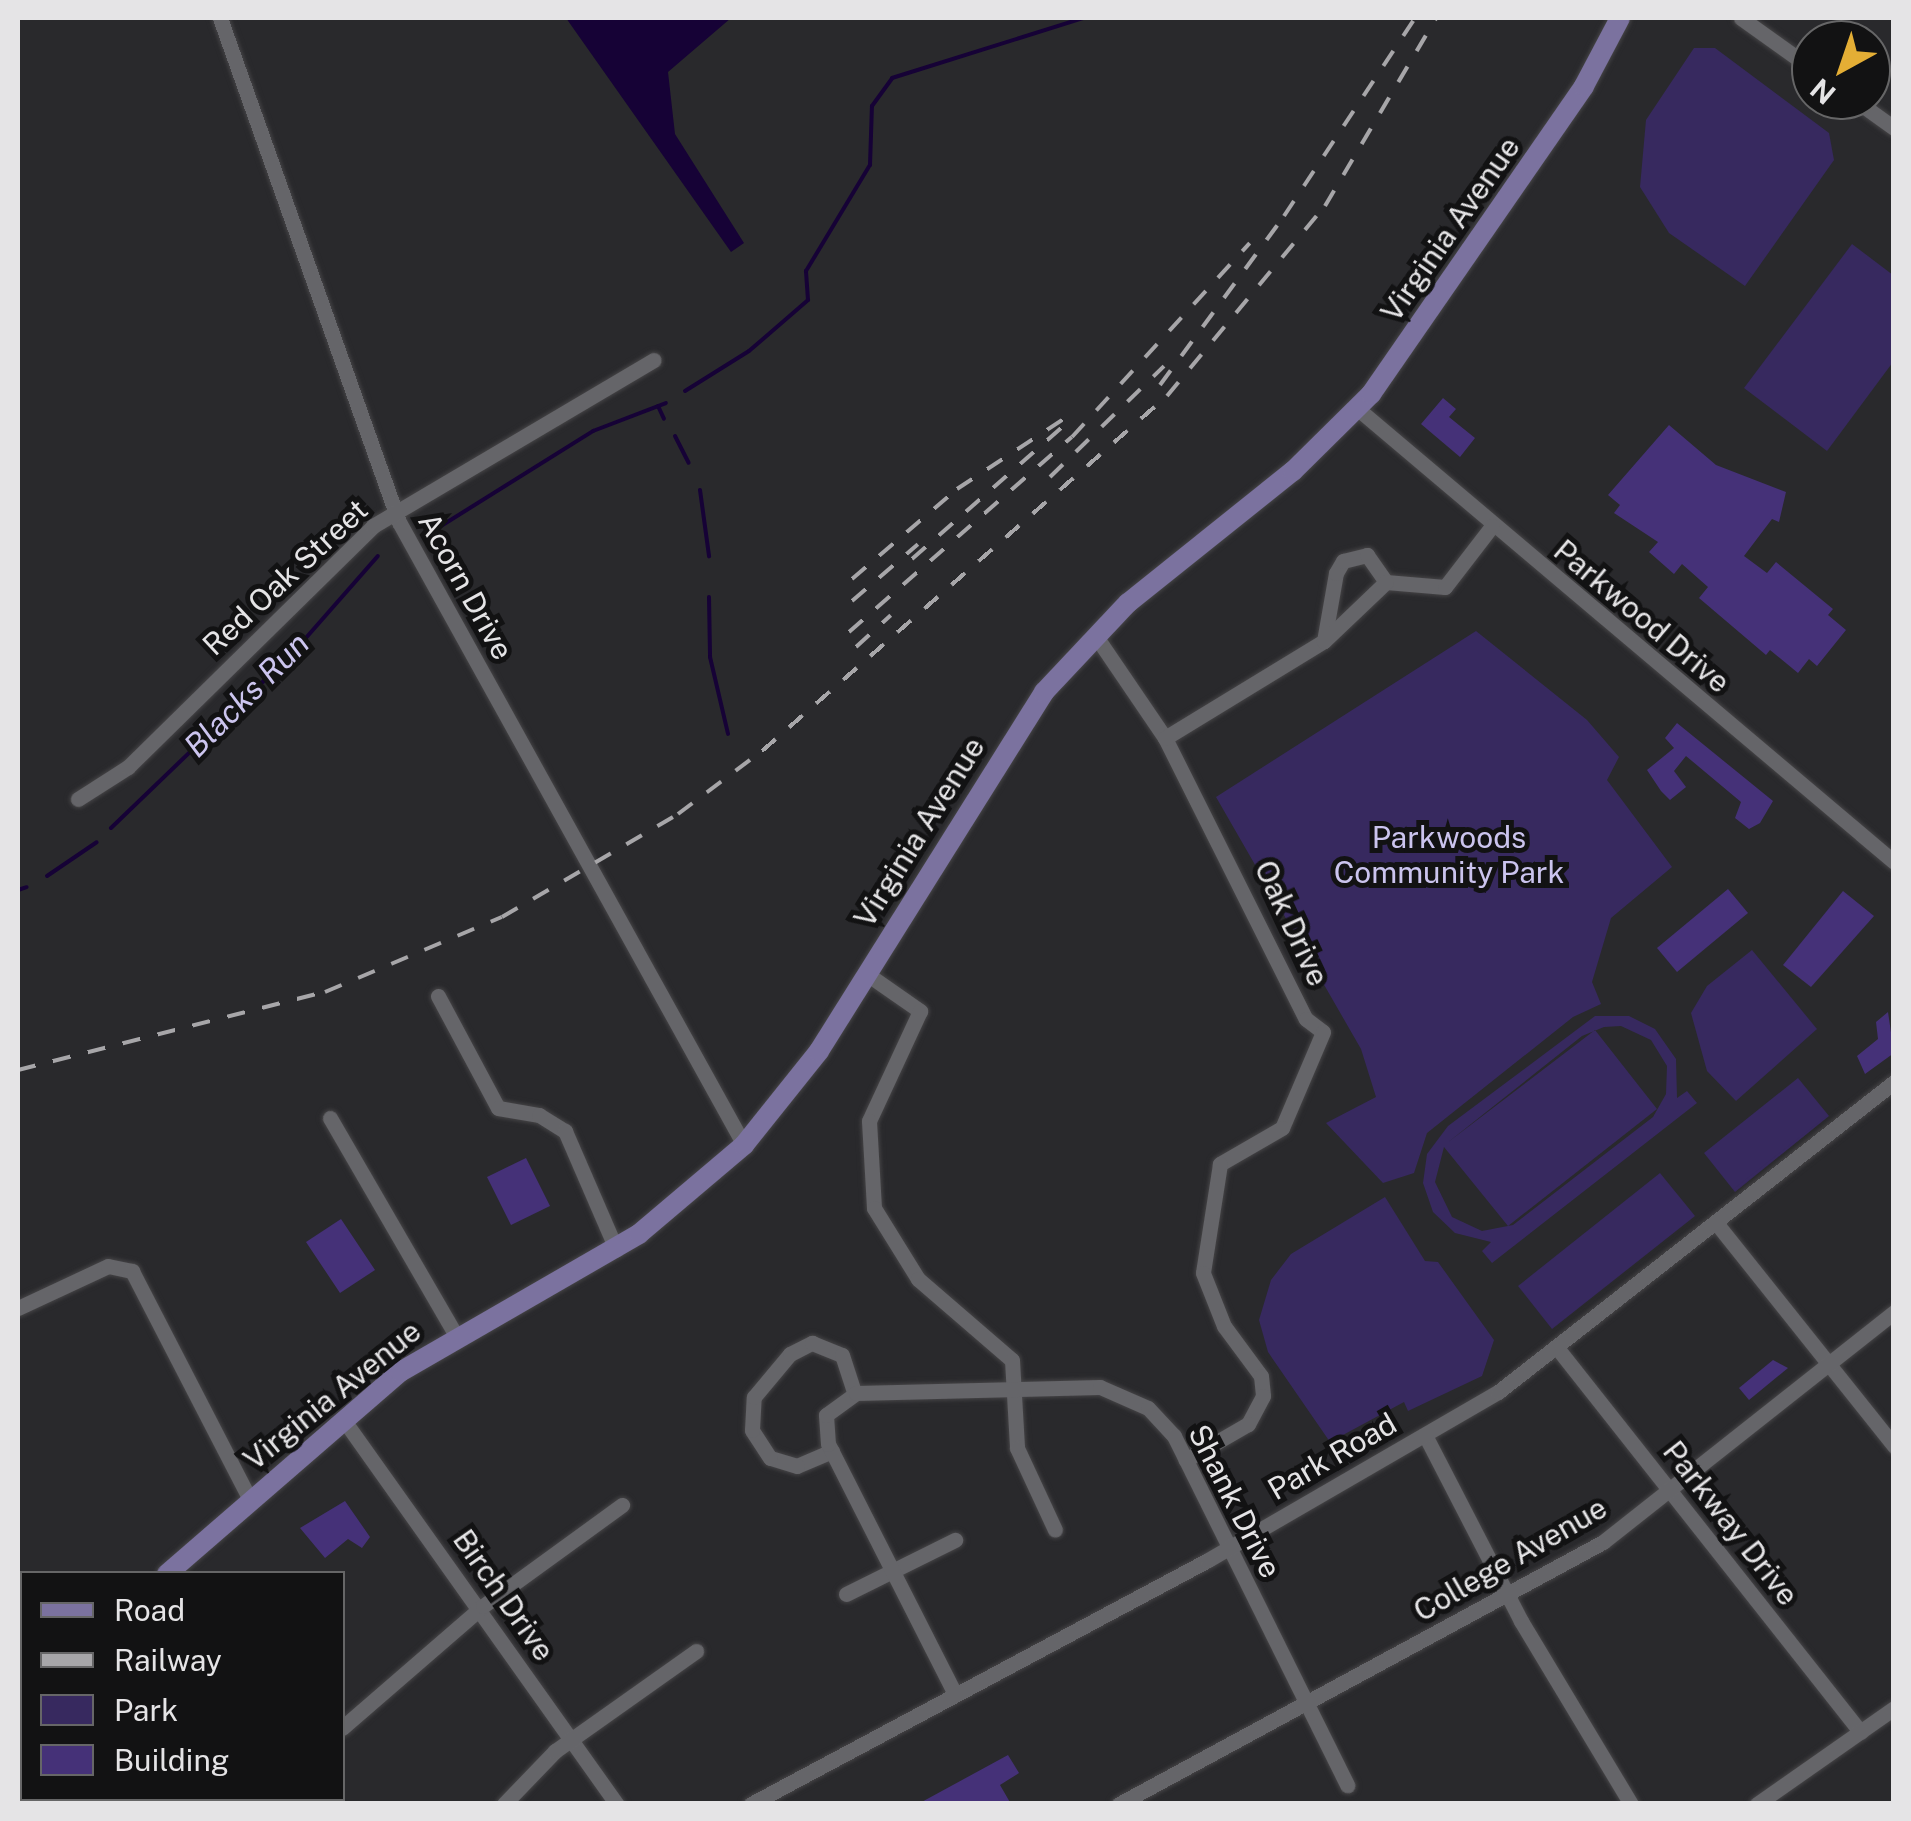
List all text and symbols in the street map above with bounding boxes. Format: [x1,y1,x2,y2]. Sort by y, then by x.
north arrow [1791,20,1891,120]
text: N [1804,72,1842,112]
street label: Virginia Avenue [1373,130,1527,328]
street label: Red Oak Street [195,492,375,662]
street label: Acorn Drive [411,506,521,666]
street label: Parkwood Drive [1547,532,1737,700]
water label: Blacks Run [177,625,317,765]
street label: Virginia Avenue [846,730,992,934]
park label: Parkwoods Community Park [1334,819,1564,890]
street label: Oak Drive [1247,855,1337,991]
street label: Virginia Avenue [236,1313,428,1477]
street label: Park Road [1261,1405,1403,1507]
street label: Shank Drive [1181,1418,1289,1584]
street label: Parkway Drive [1656,1434,1806,1612]
street label: College Avenue [1407,1489,1613,1629]
street label: Birch Drive [446,1523,562,1667]
legend [20,1571,345,1801]
text: Road [114,1592,185,1628]
text: Railway [114,1642,222,1678]
text: Park [114,1692,178,1728]
text: Building [114,1742,229,1778]

